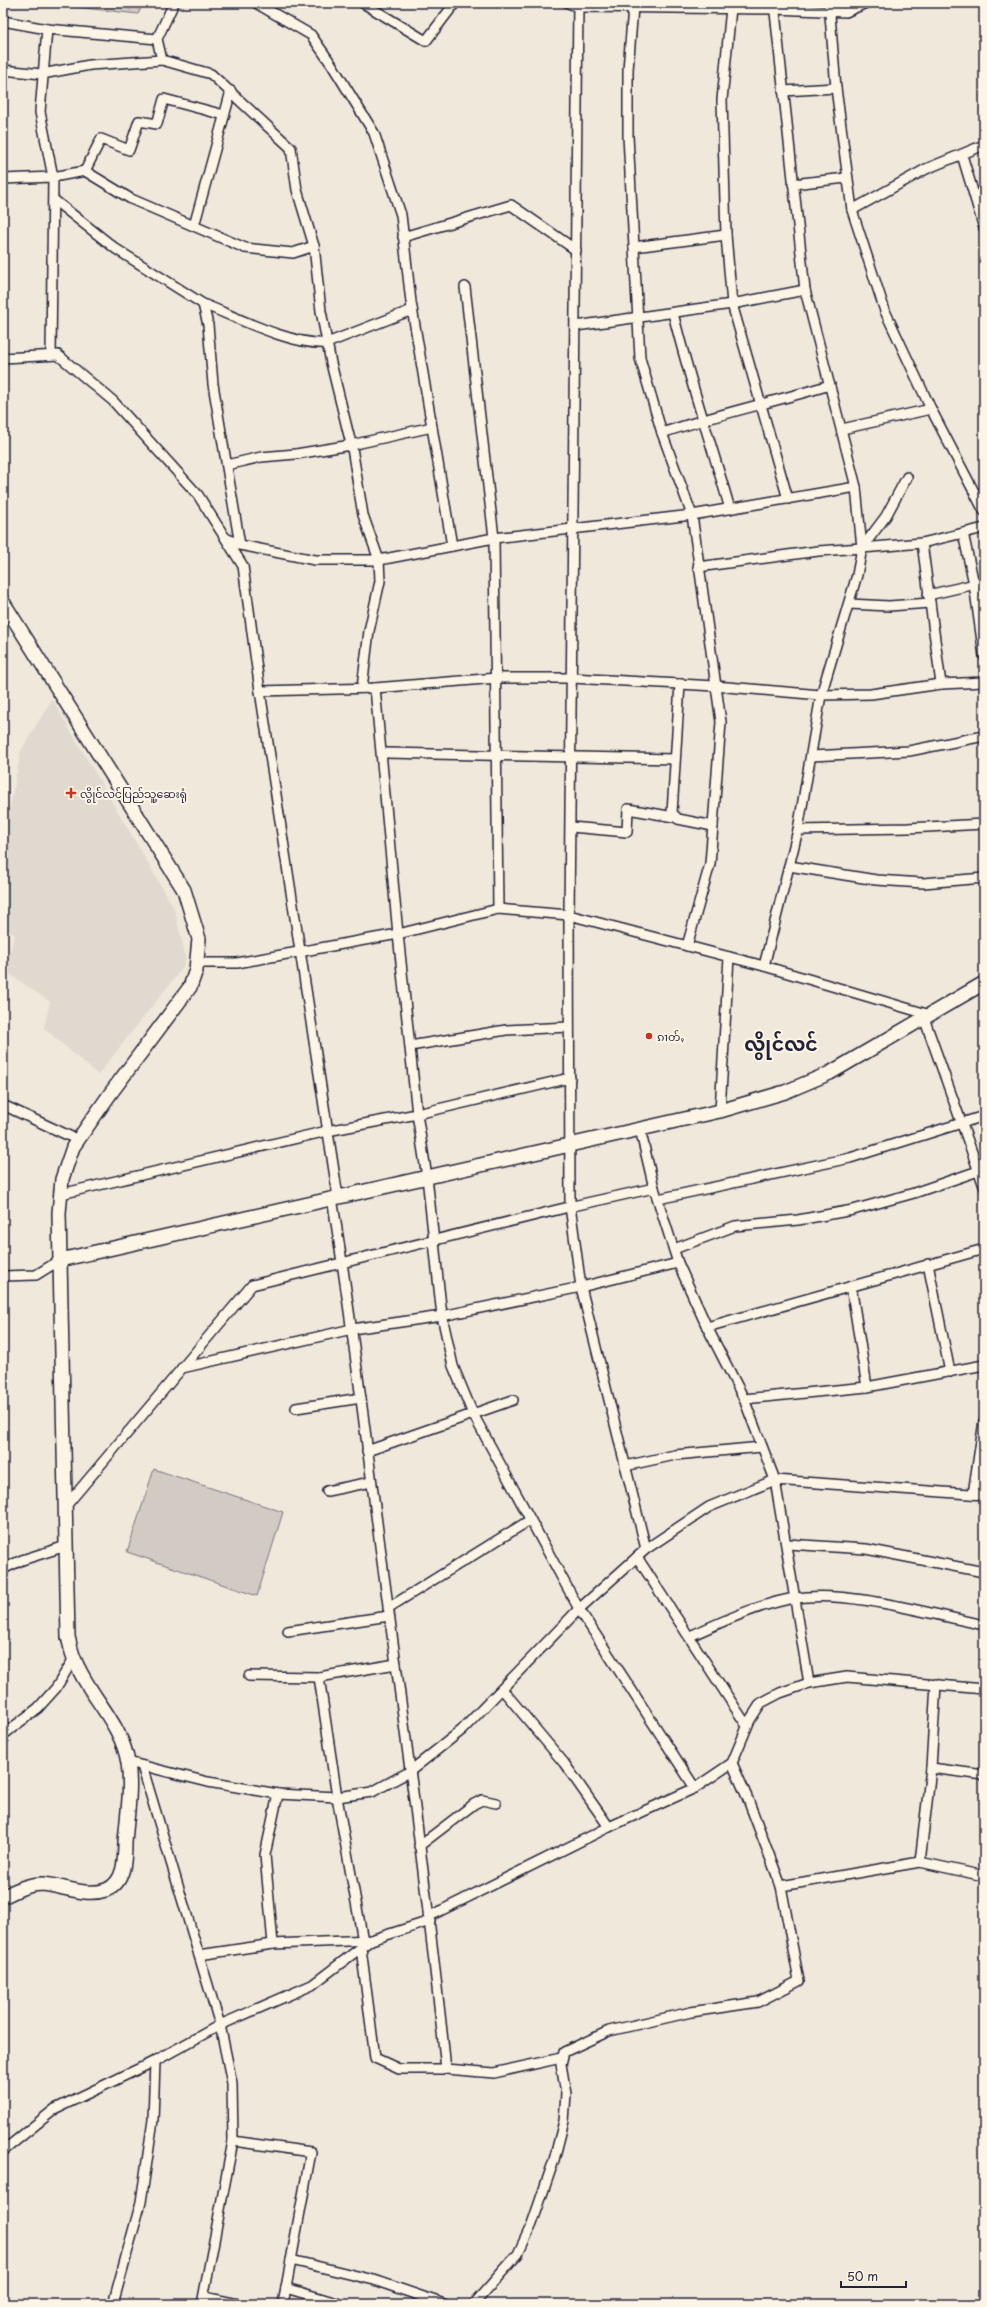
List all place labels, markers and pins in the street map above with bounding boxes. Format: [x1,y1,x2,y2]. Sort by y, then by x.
place label: လွိုင်လင်ပြည်သူ့ဆေးရုံ [80,785,187,803]
marker: လွိုင်လင်ပြည်သူ့ဆေးရုံ [65,787,77,799]
place label: ၵၢတ်ႇ [657,1028,684,1045]
marker: ၵၢတ်ႇ [644,1031,654,1041]

